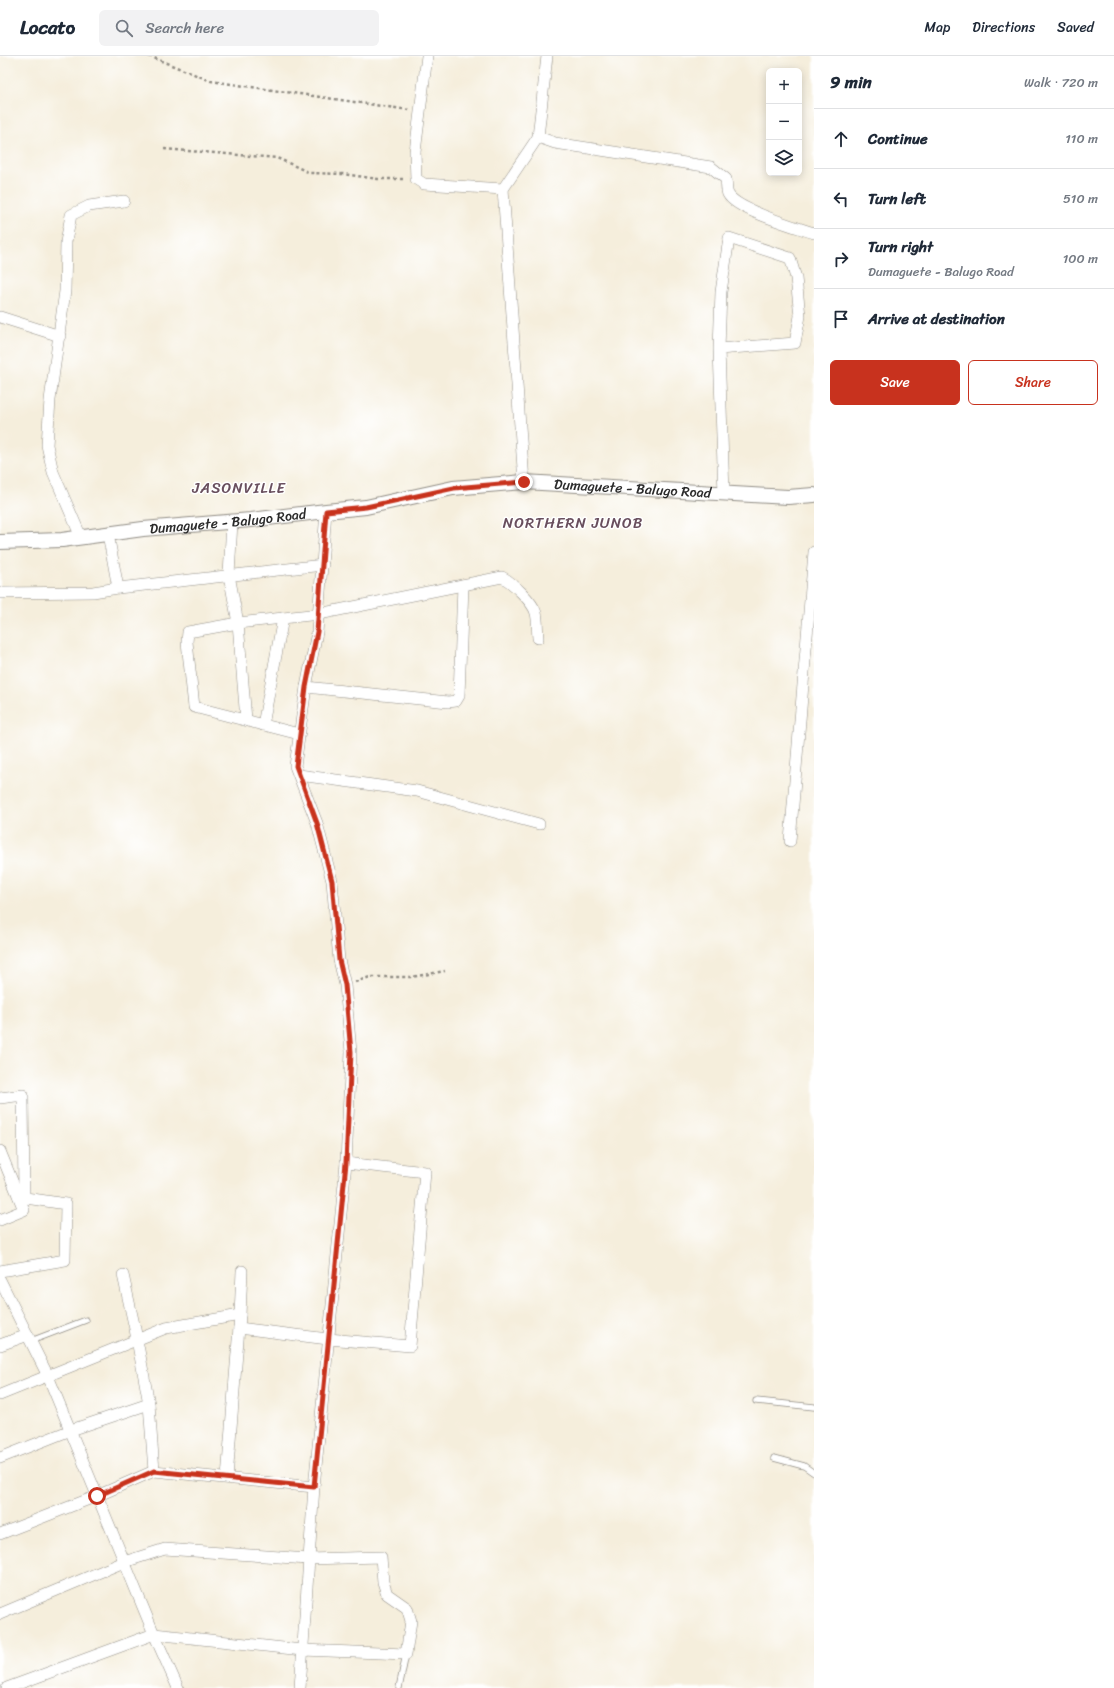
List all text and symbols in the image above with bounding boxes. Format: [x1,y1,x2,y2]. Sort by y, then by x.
search box [99,10,379,46]
text: Locato [20,11,75,44]
text: Search here [145,15,224,41]
text: Map [924,15,950,40]
text: Directions [972,15,1035,40]
text: Saved [1057,15,1094,40]
icon: search [113,17,135,39]
text: 9 min [830,67,872,97]
map controls [766,68,802,176]
button: + [766,68,802,104]
text: Walk · 720 m [1024,71,1098,94]
button: − [766,104,802,140]
text: Continue [868,126,928,152]
text: 110 m [1065,127,1098,150]
icon: ahead [830,128,852,150]
button: layers [766,140,802,176]
text: Turn left [868,186,926,212]
text: 510 m [1063,187,1098,210]
icon: left [830,188,852,210]
text: Turn right [868,234,933,260]
text: 100 m [1063,247,1098,270]
icon: right [830,248,852,270]
text: Dumaguete - Balugo Road [868,260,1014,283]
text: Arrive at destination [868,306,1005,332]
icon: arrive [830,308,852,330]
button: Save [830,360,960,405]
button: Share [968,360,1098,405]
street label: Dumaguete - Balugo Road [553,472,713,506]
route end [515,473,533,491]
district label: JASONVILLE [191,475,286,501]
street label: Dumaguete - Balugo Road [149,501,309,541]
district label: NORTHERN JUNOB [503,510,643,536]
route start [88,1487,106,1505]

